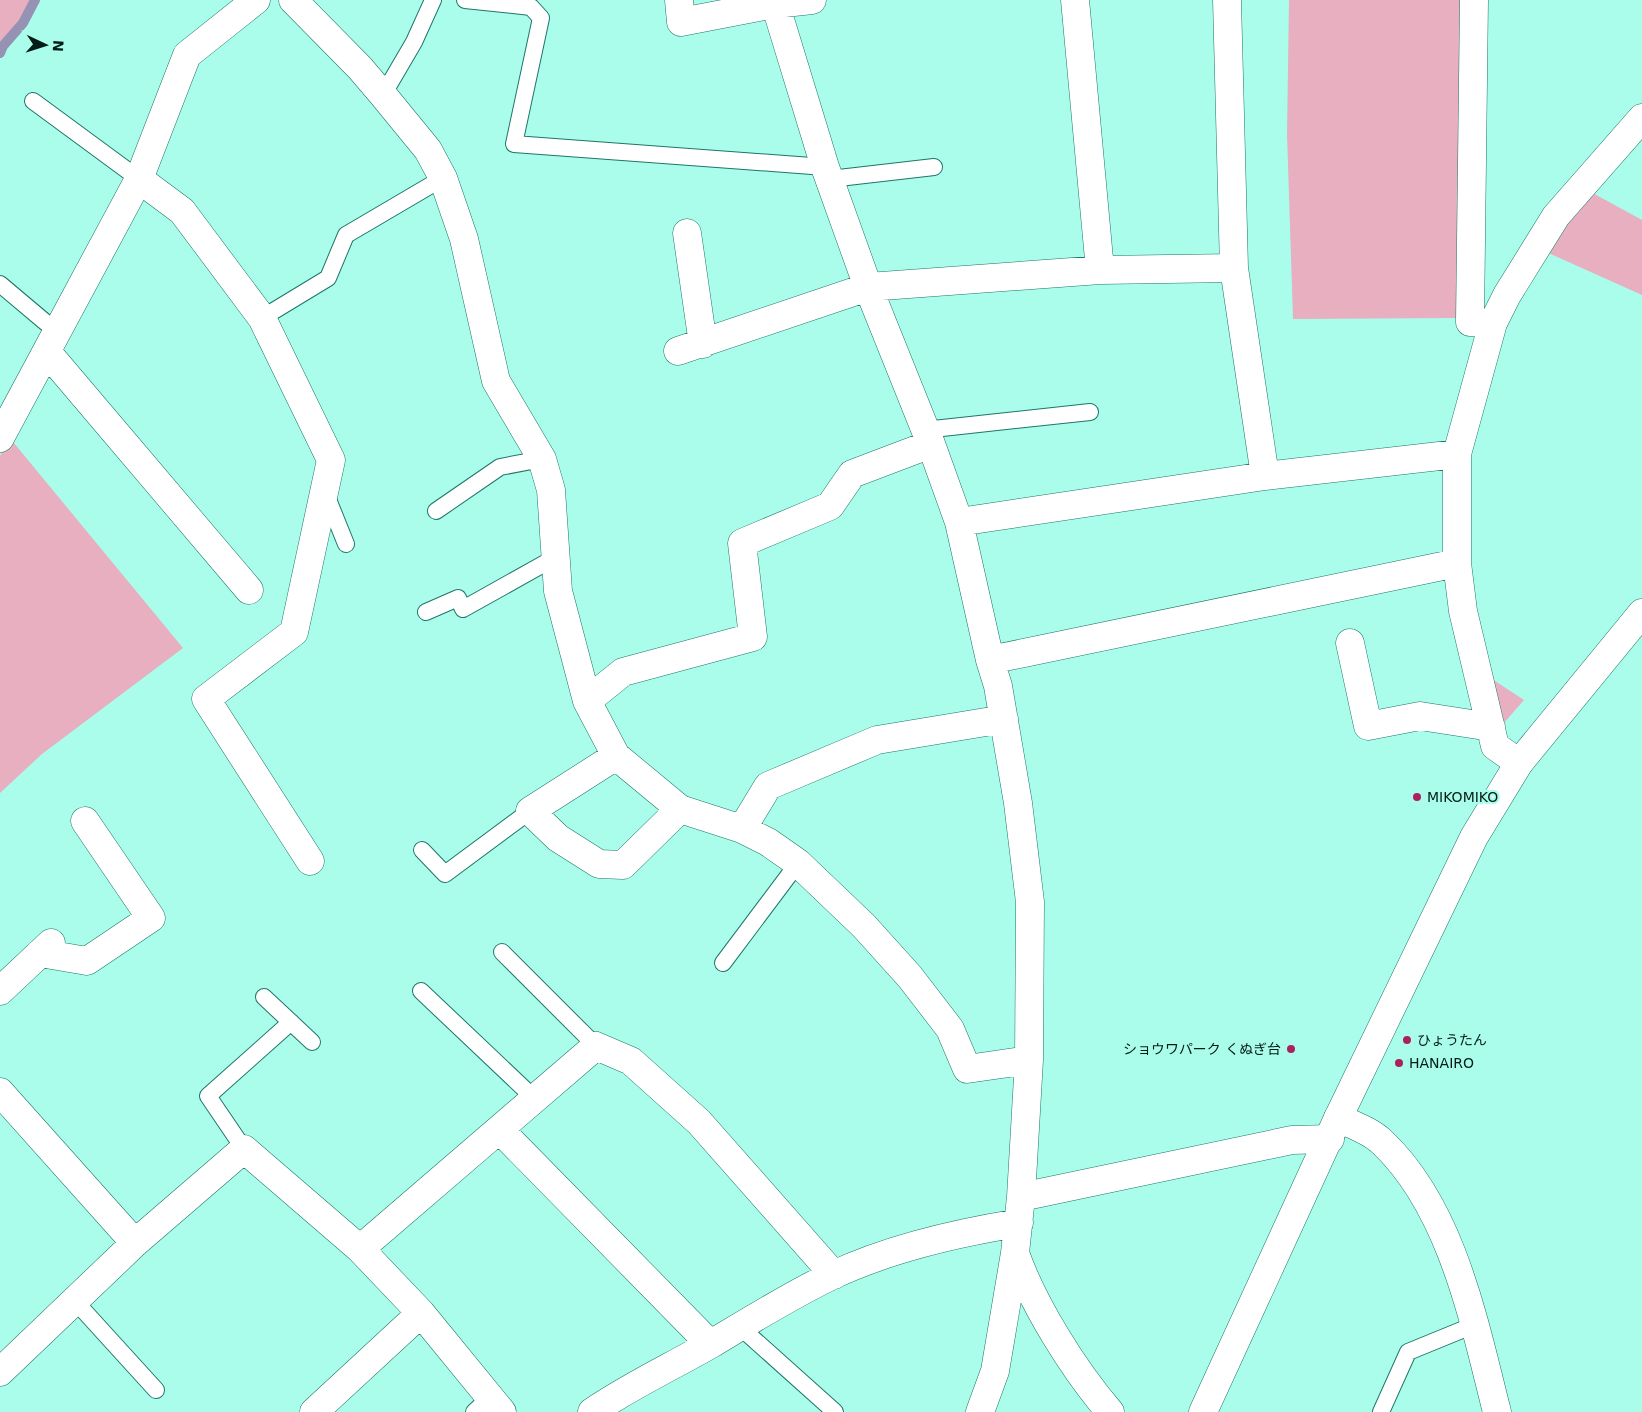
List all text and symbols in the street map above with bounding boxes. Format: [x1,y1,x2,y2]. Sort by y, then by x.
north arrow [20,20,70,70]
text: N [50,40,66,52]
place label: MIKOMIKO [1427,789,1498,805]
marker: MIKOMIKO [1411,791,1423,803]
place label: ひょうたん [1417,1032,1487,1048]
marker: ひょうたん [1401,1034,1413,1046]
place label: ショウワパーク くぬぎ台 [1123,1041,1281,1057]
marker: ショウワパーク くぬぎ台 [1285,1043,1297,1055]
place label: HANAIRO [1409,1055,1474,1071]
marker: HANAIRO [1393,1057,1405,1069]

